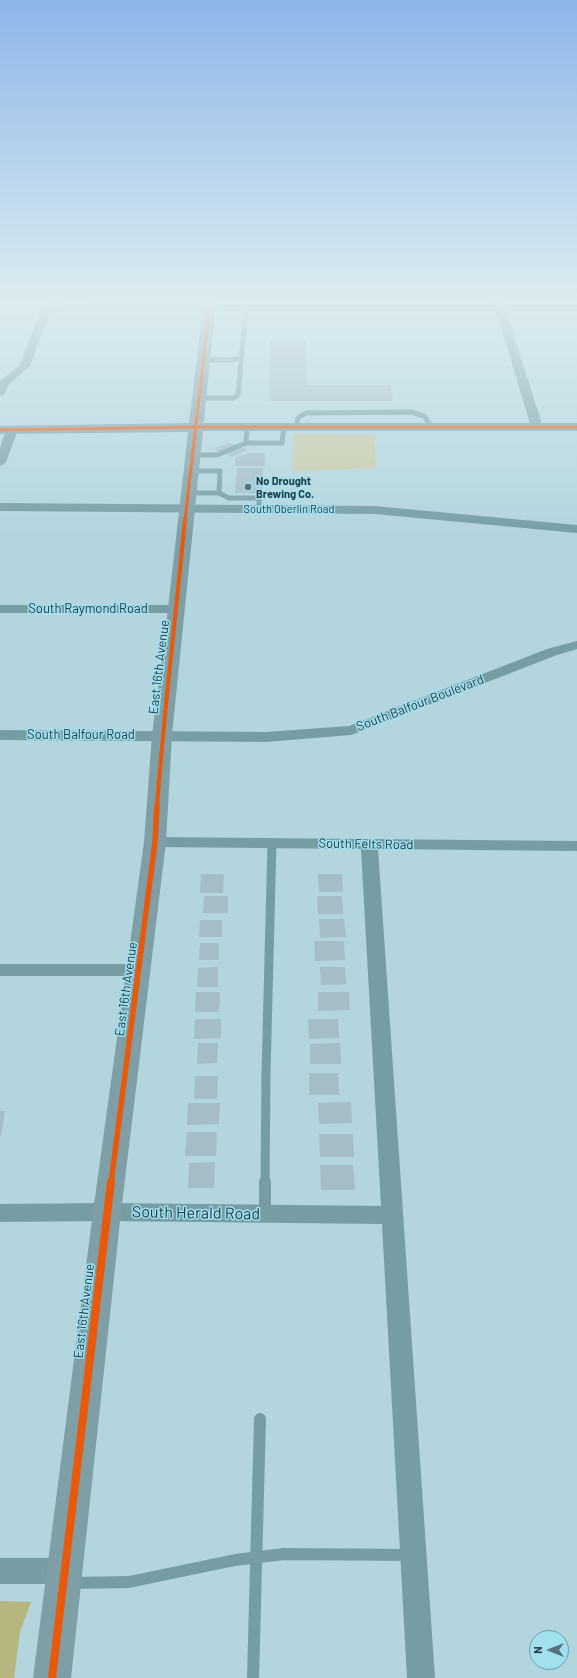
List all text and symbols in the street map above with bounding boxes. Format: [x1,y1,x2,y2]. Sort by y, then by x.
place label: No Drought Brewing Co. [256,474,314,500]
marker: No Drought Brewing Co. [243,482,253,492]
street label: South Oberlin Road [244,502,334,516]
street label: South Raymond Road [28,601,148,617]
street label: East 16th Avenue [145,619,173,715]
street label: South Balfour Boulevard [354,671,486,735]
street label: South Balfour Road [27,727,135,743]
street label: South Felts Road [318,835,414,853]
street label: East 16th Avenue [112,941,140,1037]
street label: South Herald Road [132,1202,260,1224]
street label: East 16th Avenue [70,1263,98,1359]
north arrow [529,1630,569,1670]
text: N [531,1646,544,1654]

